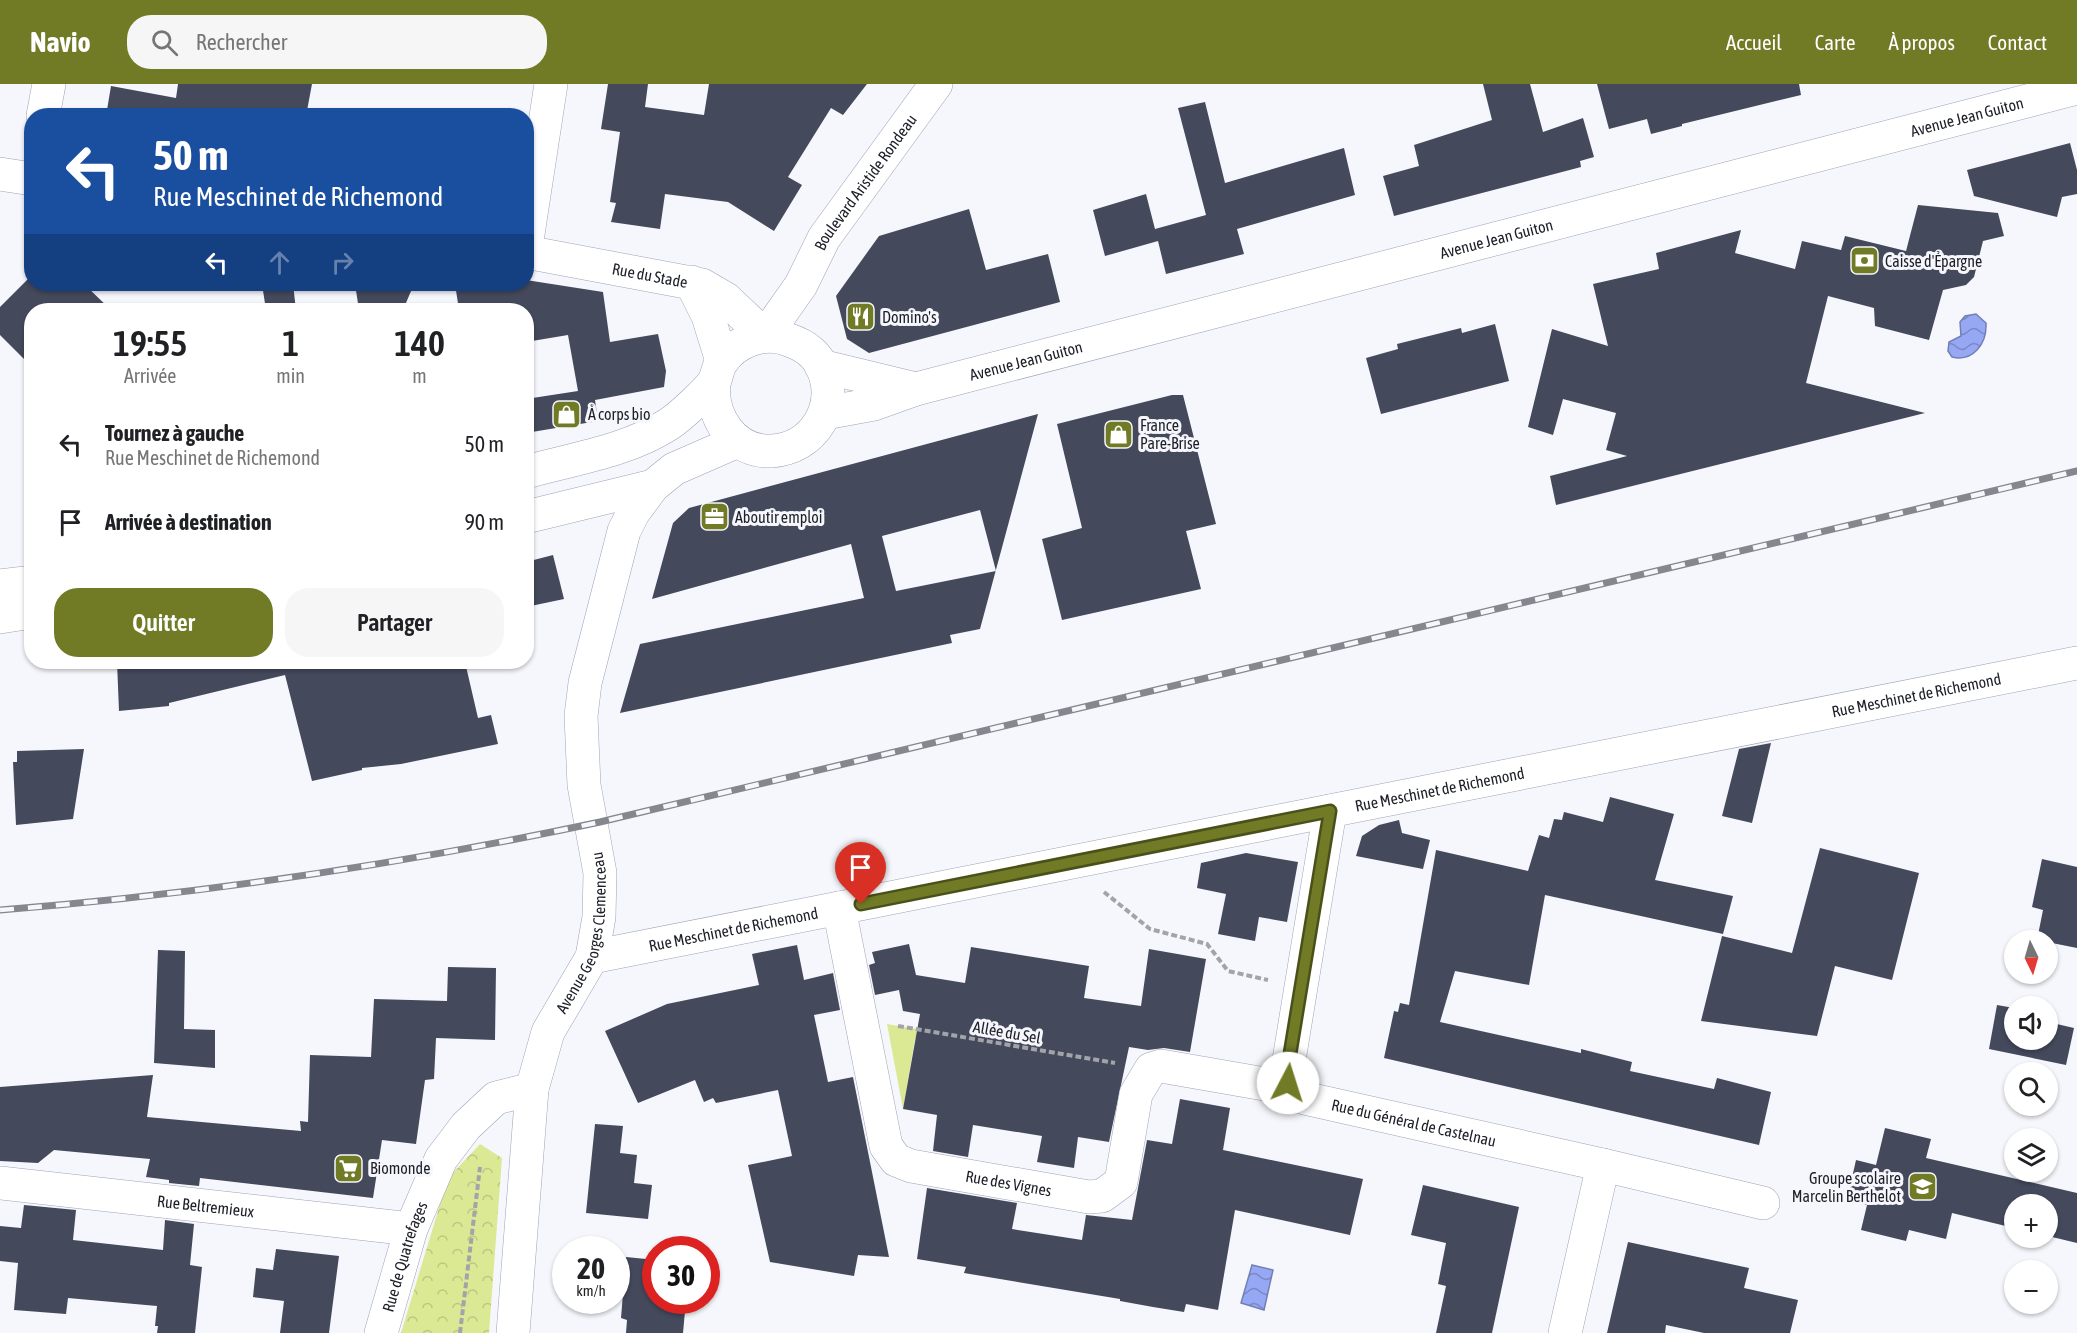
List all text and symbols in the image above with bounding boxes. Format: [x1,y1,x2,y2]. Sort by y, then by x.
search box [127,15,547,69]
text: Navio [30,26,91,58]
icon: search [148,26,181,59]
text: Rechercher [196,29,287,55]
text: Accueil [1726,30,1782,54]
text: Carte [1815,30,1855,54]
text: À propos [1888,30,1955,54]
text: Contact [1988,30,2047,54]
street label: Avenue Jean Guiton [1908,93,2025,140]
street label: Boulevard Aristide Rondeau [811,111,920,253]
text: 50 m [153,131,228,179]
icon: left [54,132,132,210]
text: Rue Meschinet de Richemond [153,181,443,212]
street label: Avenue Jean Guiton [1438,215,1555,262]
bank icon: Caisse d'Épargne [1848,245,1880,277]
icon: left [200,246,233,279]
icon: ahead [263,246,296,279]
icon: right [326,246,359,279]
place label: Caisse d'Épargne [1885,252,1982,271]
street label: Rue du Stade [611,259,689,291]
restaurant icon: Domino's [845,301,877,333]
place label: Domino's [882,308,937,326]
text: 19:55 [113,322,187,364]
text: 1 [282,322,299,364]
text: 140 [394,322,445,364]
street label: Avenue Jean Guiton [968,337,1084,384]
text: Arrivée [124,364,176,387]
text: min [276,364,305,387]
text: m [412,364,427,387]
shop icon: À corps bio [551,398,583,430]
place label: À corps bio [588,405,650,424]
place label: France Pare-Brise [1140,416,1200,452]
shop icon: France Pare-Brise [1103,418,1135,450]
text: Tournez à gauche [105,420,244,446]
icon: left [54,428,87,461]
text: 50 m [464,431,504,457]
text: Rue Meschinet de Richemond [105,446,320,469]
office icon: Aboutir emploi [698,501,730,533]
icon: arrive [54,506,87,539]
place label: Aboutir emploi [735,508,823,527]
text: Arrivée à destination [105,509,272,535]
text: 90 m [464,509,504,535]
button: Quitter [54,588,273,657]
button: Partager [285,588,504,657]
street label: Rue Meschinet de Richemond [1830,669,2003,720]
street label: Rue Meschinet de Richemond [1353,764,1526,815]
pin [835,842,886,904]
street label: Avenue Georges Clemenceau [552,851,609,1016]
icon: arrive [844,851,877,884]
street label: Rue Meschinet de Richemond [647,903,819,955]
north arrow [2004,930,2058,984]
map controls [2004,930,2058,1314]
button: sound [2004,996,2058,1050]
street label: Allée du Sel [972,1017,1043,1047]
position arrow [1256,1051,1320,1115]
button: search [2004,1062,2058,1116]
street label: Rue du Général de Castelnau [1330,1095,1498,1150]
button: layers [2004,1128,2058,1182]
supermarket icon: Biomonde [333,1152,365,1184]
place label: Biomonde [370,1159,430,1177]
street label: Rue des Vignes [964,1167,1053,1199]
place label: Groupe scolaire Marcelin Berthelot [1792,1169,1901,1205]
school or university icon: Groupe scolaire Marcelin Berthelot [1906,1171,1938,1203]
street label: Rue Beltremieux [156,1192,256,1220]
button: + [2004,1194,2058,1248]
street label: Rue de Quatrefages [379,1198,431,1314]
speed limit sign: 30 [642,1236,720,1314]
text: 20 [577,1251,605,1285]
button: − [2004,1260,2058,1314]
text: km/h [576,1282,606,1299]

